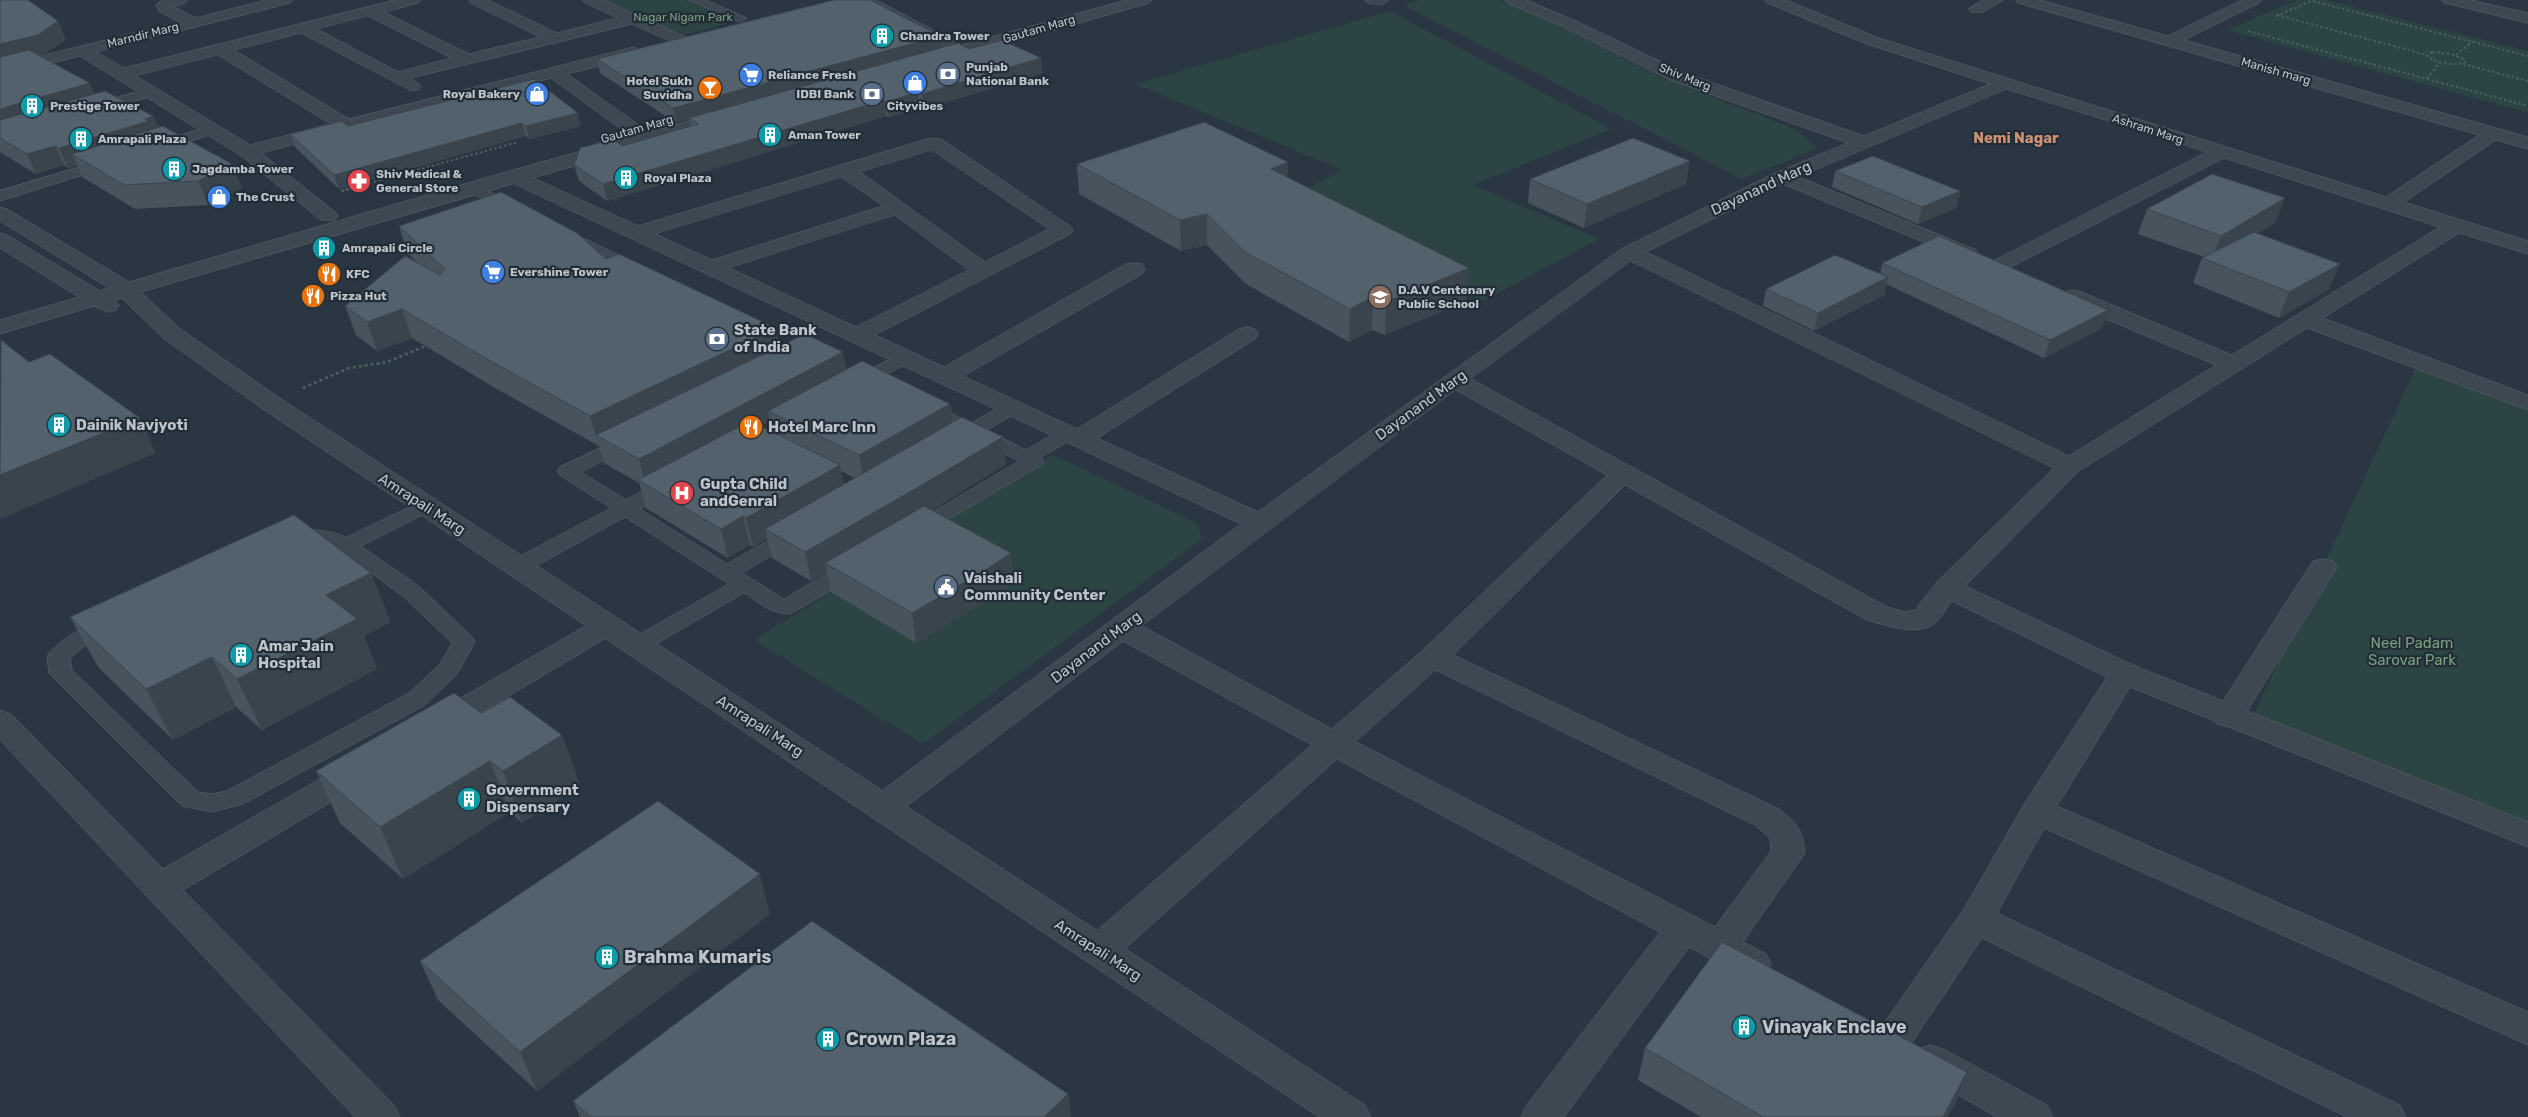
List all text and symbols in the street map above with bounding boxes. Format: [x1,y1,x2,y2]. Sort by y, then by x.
park label: Nagar Nigam Park [633,10,734,24]
street label: Gautam Marg [1001,12,1077,46]
street label: Marndir Marg [106,19,180,51]
building icon: Chandra Tower [869,23,895,49]
place label: Chandra Tower [900,29,990,43]
street label: Manish marg [2240,54,2312,88]
place label: Punjab National Bank [966,60,1049,88]
street label: Shiv Marg [1657,60,1713,94]
bank icon: Punjab National Bank [935,61,961,87]
supermarket icon: Reliance Fresh [738,62,764,88]
place label: Reliance Fresh [768,68,856,82]
shop icon: Cityvibes [902,70,928,96]
place label: Hotel Sukh Suvidha [627,74,692,102]
bar icon: Hotel Sukh Suvidha [697,75,723,101]
shop icon: Royal Bakery [524,81,550,107]
bank icon: IDBI Bank [859,81,885,107]
place label: Royal Bakery [443,87,520,101]
place label: IDBI Bank [796,87,854,101]
building icon: Prestige Tower [19,93,45,119]
place label: Prestige Tower [50,99,140,113]
place label: Cityvibes [887,99,944,113]
street label: Ashram Marg [2111,111,2185,147]
street label: Gautam Marg [599,112,675,146]
building icon: Aman Tower [757,122,783,148]
building icon: Amrapali Plaza [68,126,94,152]
place label: Aman Tower [788,128,861,142]
district label: Nemi Nagar [1973,129,2059,147]
place label: Amrapali Plaza [98,132,186,146]
building icon: Jagdamba Tower [161,156,187,182]
street label: Dayanand Marg [1708,157,1814,219]
place label: Jagdamba Tower [192,162,294,176]
building icon: Royal Plaza [613,165,639,191]
place label: Shiv Medical & General Store [376,167,462,195]
pharmacy icon: Shiv Medical & General Store [346,168,372,194]
place label: Royal Plaza [644,171,712,185]
shop icon: The Crust [206,184,232,210]
place label: The Crust [236,190,295,204]
building icon: Amrapali Circle [311,235,337,261]
place label: Amrapali Circle [342,241,433,255]
supermarket icon: Evershine Tower [480,259,506,285]
restaurant icon: KFC [316,261,342,287]
place label: Evershine Tower [510,265,609,279]
place label: KFC [346,267,370,281]
restaurant icon: Pizza Hut [300,283,326,309]
place label: D.A.V Centenary Public School [1398,283,1495,311]
school or university icon: D.A.V Centenary Public School [1367,284,1393,310]
place label: Pizza Hut [330,289,387,303]
place label: State Bank of India [734,321,817,356]
bank icon: State Bank of India [704,326,730,352]
street label: Dayanand Marg [1372,366,1470,444]
building icon: Dainik Navjyoti [46,412,72,438]
restaurant icon: Hotel Marc Inn [738,414,764,440]
place label: Dainik Navjyoti [76,416,188,434]
place label: Hotel Marc Inn [768,418,876,436]
street label: Amrapali Marg [375,469,469,539]
place label: Gupta Child andGenral [700,475,787,510]
hospital icon: Gupta Child andGenral [669,480,695,506]
place label: Vaishali Community Center [964,569,1105,604]
public building icon: Vaishali Community Center [933,574,959,600]
street label: Dayanand Marg [1047,607,1145,687]
park label: Neel Padam Sarovar Park [2368,634,2456,669]
place label: Amar Jain Hospital [258,637,334,672]
building icon: Amar Jain Hospital [228,642,254,668]
street label: Amrapali Marg [713,691,807,761]
place label: Government Dispensary [486,781,579,816]
building icon: Government Dispensary [456,786,482,812]
street label: Amrapali Marg [1051,915,1145,985]
building icon: Brahma Kumaris [594,944,620,970]
place label: Brahma Kumaris [624,946,771,968]
building icon: Vinayak Enclave [1731,1014,1757,1040]
place label: Vinayak Enclave [1762,1016,1907,1038]
building icon: Crown Plaza [815,1026,841,1052]
place label: Crown Plaza [846,1028,956,1050]

